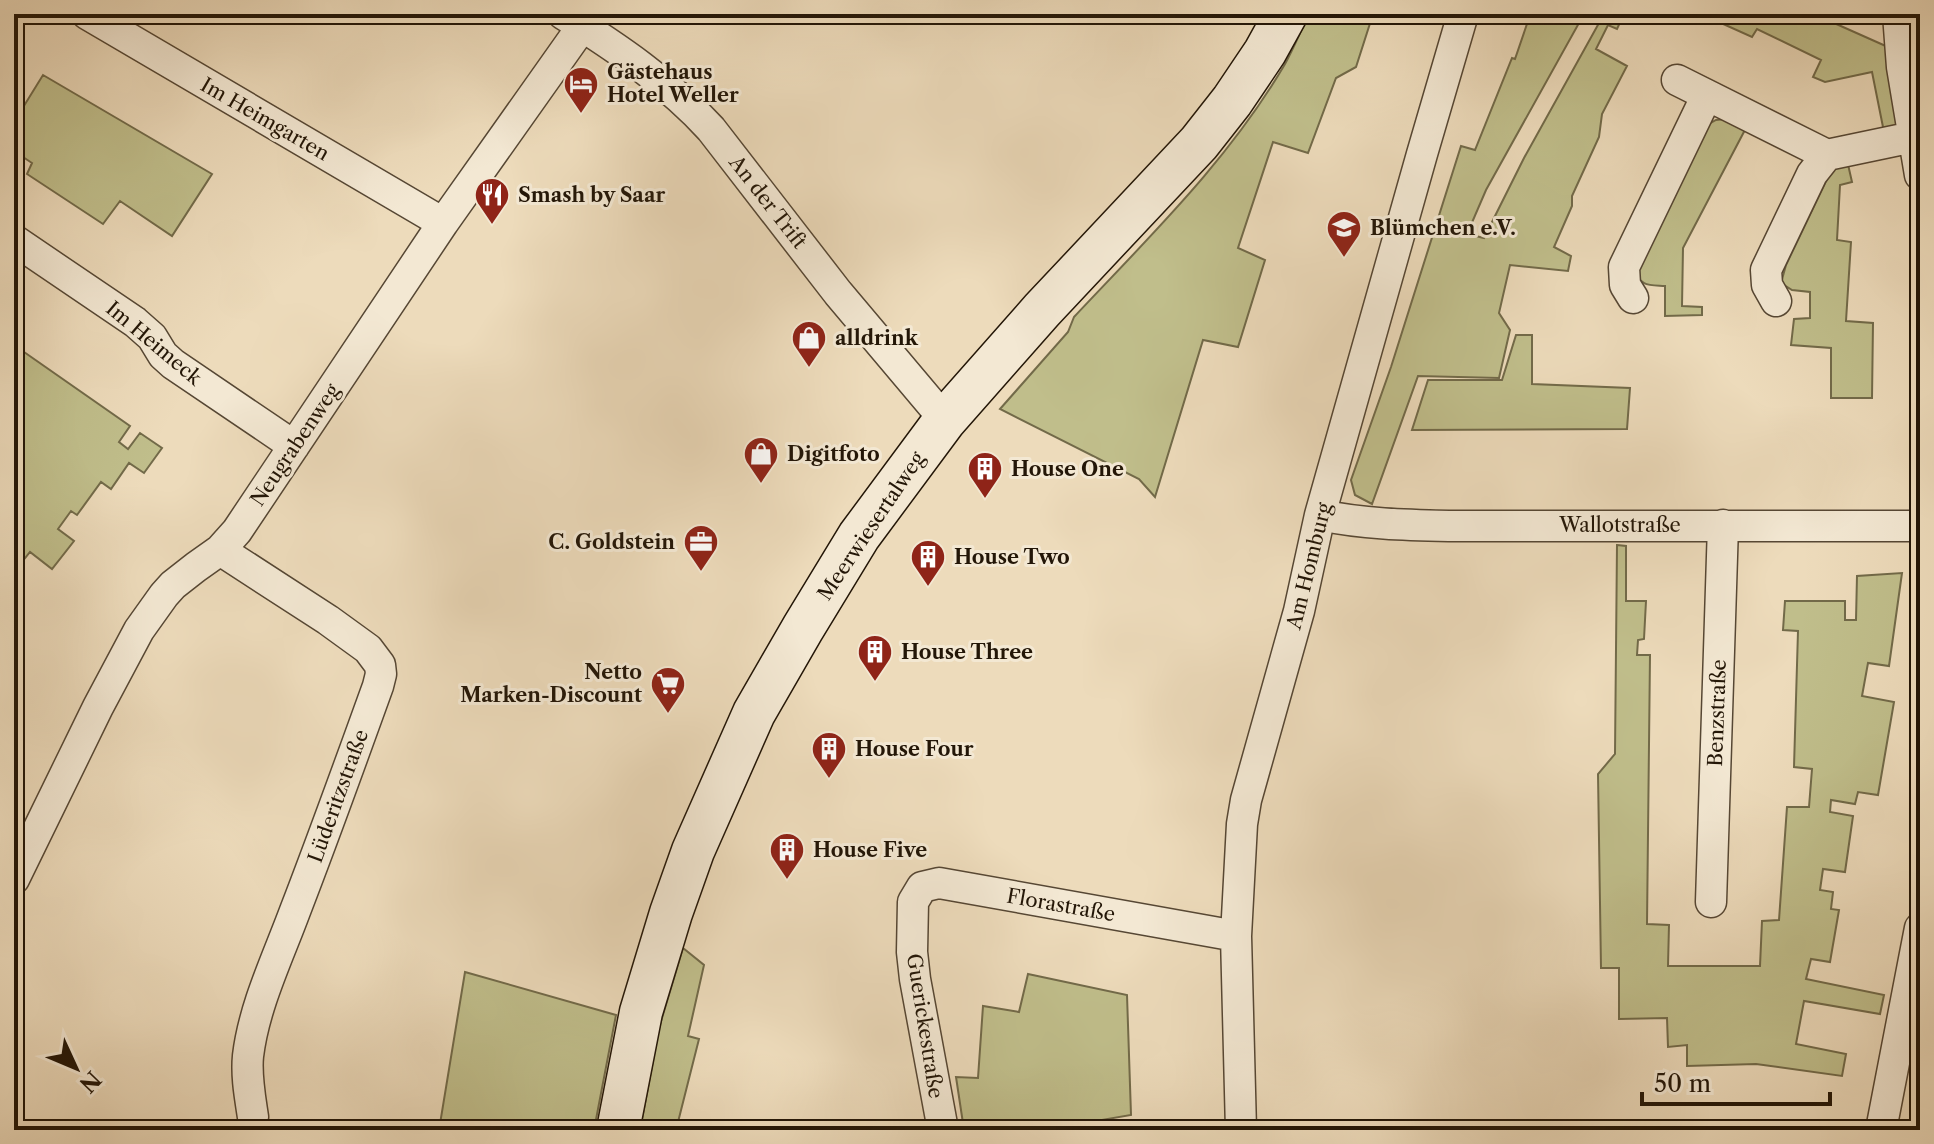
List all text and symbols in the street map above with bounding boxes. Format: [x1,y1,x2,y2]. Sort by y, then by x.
place label: Gästehaus Hotel Weller [607,60,739,107]
hotel icon: Gästehaus Hotel Weller [562,65,600,115]
street label: Im Heimgarten [197,73,334,166]
street label: An der Trift [724,150,812,253]
restaurant icon: Smash by Saar [473,176,511,226]
place label: Smash by Saar [518,183,666,207]
school or university icon: Blümchen e.V. [1325,209,1363,259]
place label: Blümchen e.V. [1370,216,1516,240]
street label: Im Heimeck [101,296,208,391]
shop icon: alldrink [790,319,828,369]
place label: alldrink [835,326,919,350]
street label: Neugrabenweg [245,379,345,511]
shop icon: Digitfoto [742,435,780,485]
place label: Digitfoto [787,442,880,466]
street label: Meerwiesertalweg [812,447,930,605]
building icon: House One [966,450,1004,500]
place label: House One [1011,457,1124,481]
street label: Am Homburg [1281,500,1336,633]
street label: Wallotstraße [1558,513,1681,537]
office icon: C. Goldstein [682,523,720,573]
place label: C. Goldstein [548,530,675,554]
building icon: House Two [909,538,947,588]
place label: House Two [954,545,1070,569]
building icon: House Three [856,633,894,683]
place label: House Three [901,640,1033,664]
street label: Benzstraße [1703,659,1731,767]
place label: Netto Marken-Discount [460,660,642,707]
supermarket icon: Netto Marken-Discount [649,665,687,715]
street label: Lüderitzstraße [303,726,373,866]
building icon: House Four [810,730,848,780]
place label: House Four [855,737,974,761]
building icon: House Five [768,831,806,881]
place label: House Five [813,838,927,862]
street label: Florastraße [1005,884,1117,926]
street label: Guerickestraße [902,952,948,1100]
north arrow [36,1028,116,1108]
scale bar [1642,1056,1830,1106]
text: N [74,1065,106,1098]
text: 50 m [1654,1069,1711,1098]

